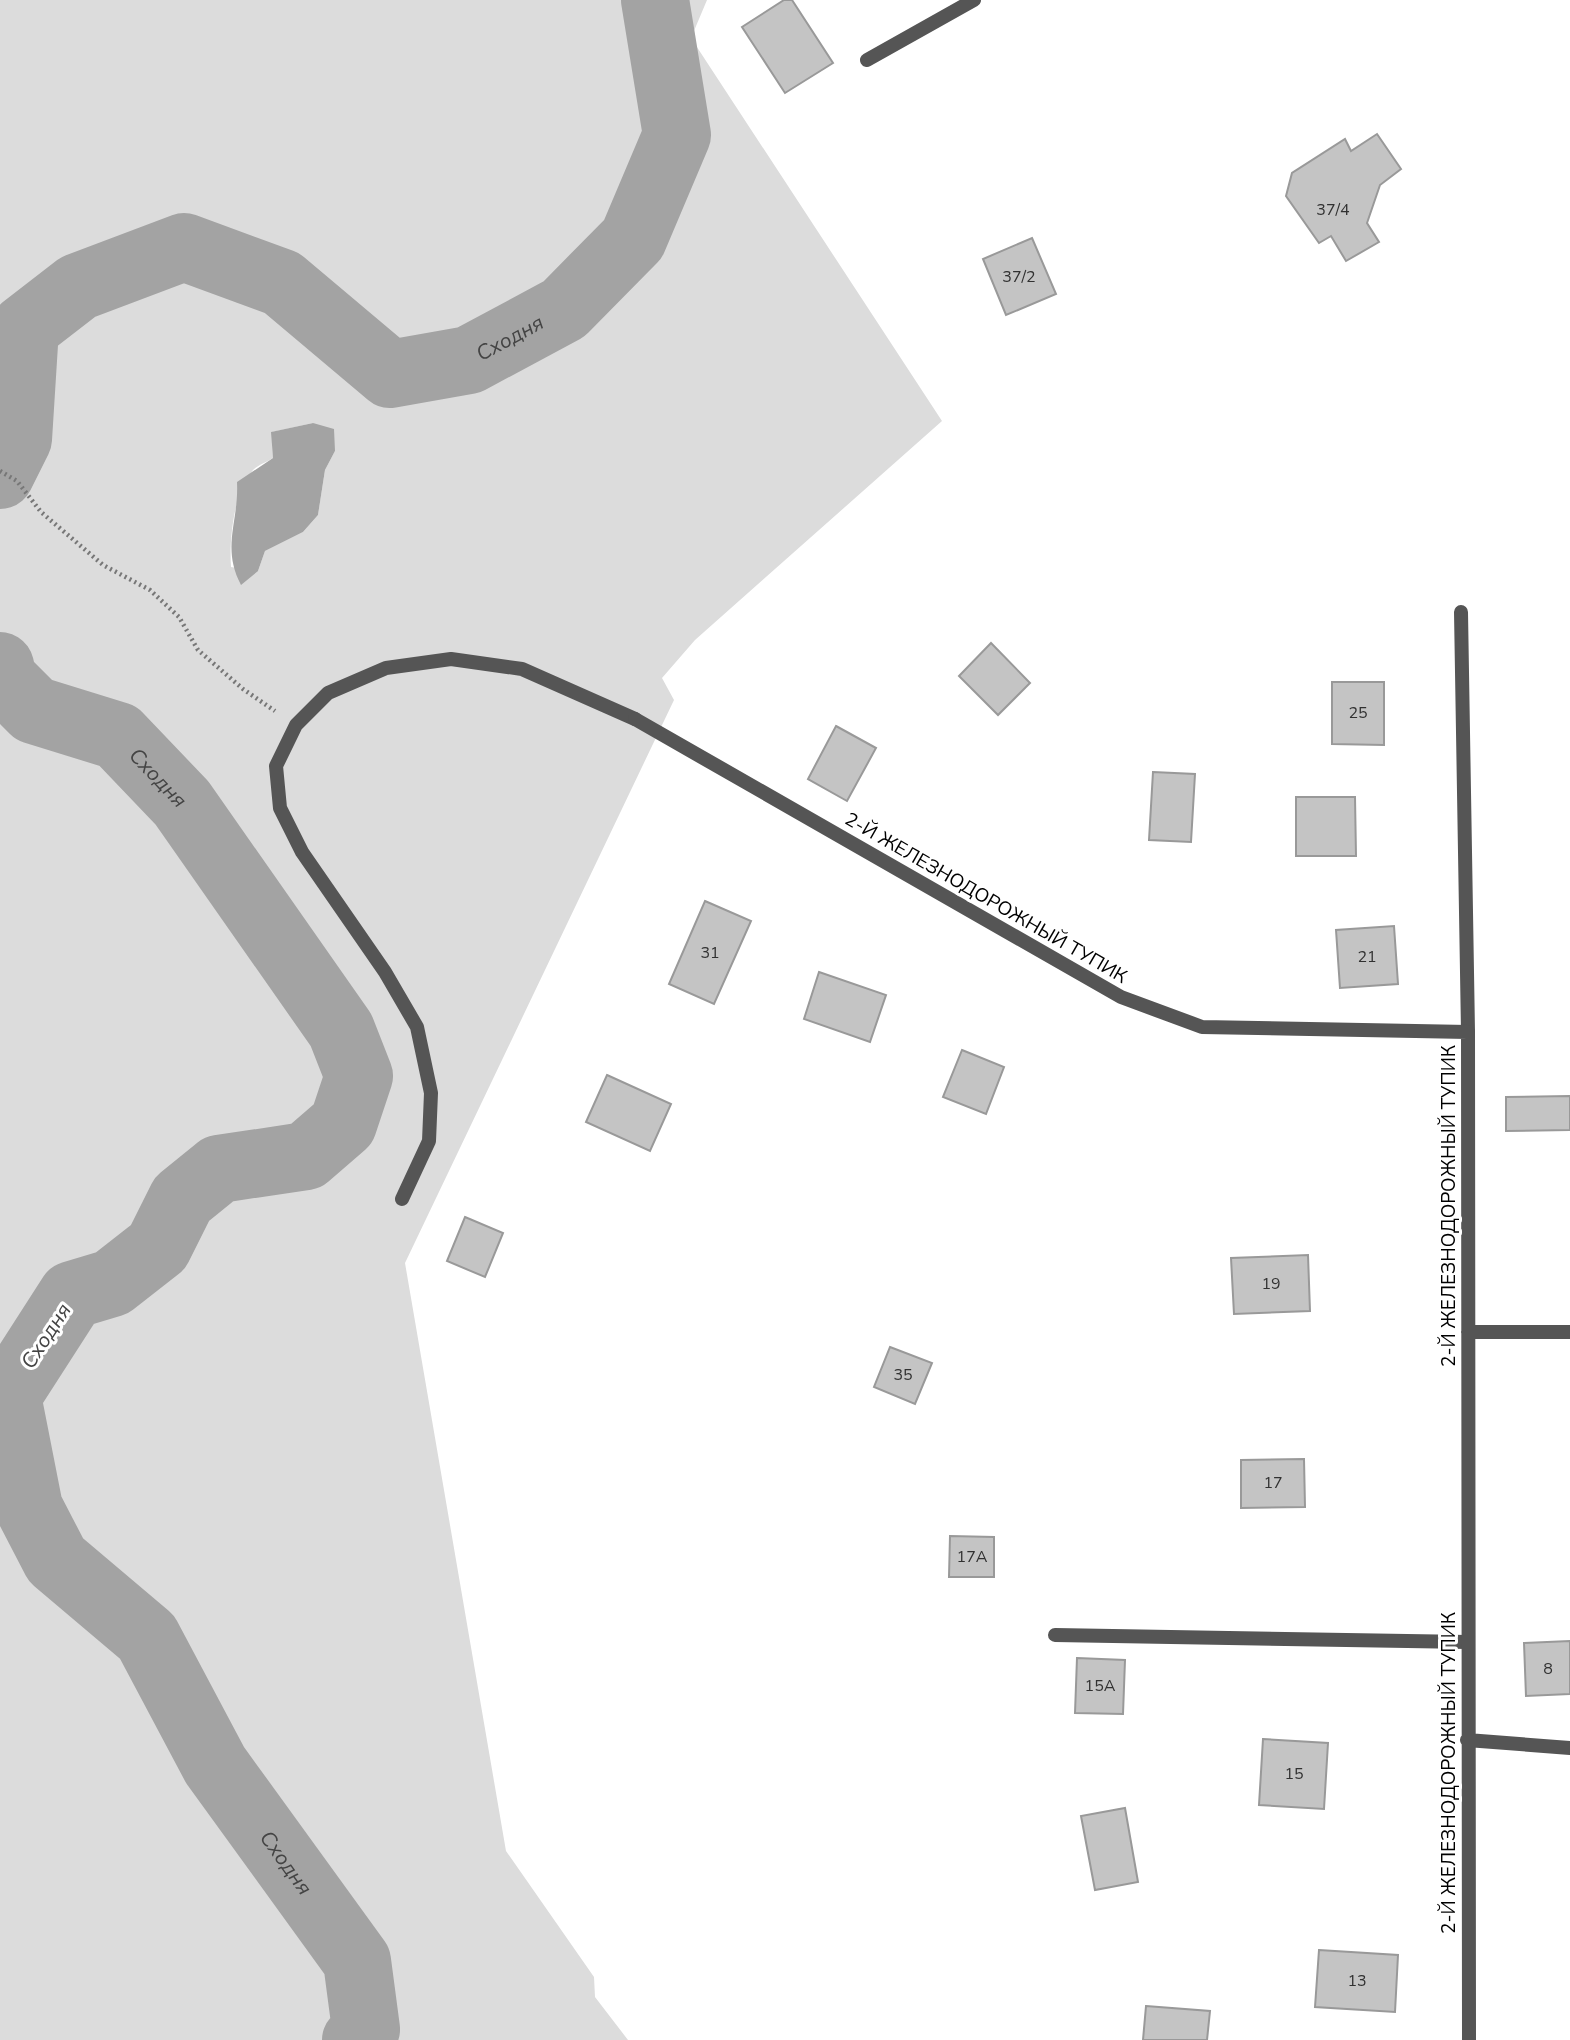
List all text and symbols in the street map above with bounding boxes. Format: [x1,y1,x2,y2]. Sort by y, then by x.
house number: 37/4 [1316,199,1350,221]
house number: 37/2 [1002,266,1036,288]
water label: Сходня [471,308,549,368]
house number: 25 [1348,702,1368,724]
water label: Сходня [123,742,193,814]
street label: 2-Й ЖЕЛЕЗНОДОРОЖНЫЙ ТУПИК [840,806,1132,990]
house number: 31 [700,942,720,964]
house number: 21 [1357,946,1377,968]
street label: 2-Й ЖЕЛЕЗНОДОРОЖНЫЙ ТУПИК [1436,1045,1462,1367]
house number: 19 [1261,1273,1281,1295]
water label: Сходня [14,1298,78,1374]
house number: 35 [893,1364,913,1386]
house number: 17 [1263,1472,1283,1494]
house number: 17А [957,1546,988,1568]
street label: 2-Й ЖЕЛЕЗНОДОРОЖНЫЙ ТУПИК [1436,1612,1462,1934]
house number: 8 [1543,1658,1553,1680]
house number: 15А [1085,1675,1116,1697]
house number: 15 [1284,1763,1304,1785]
water label: Сходня [253,1825,319,1901]
house number: 13 [1347,1970,1367,1992]

